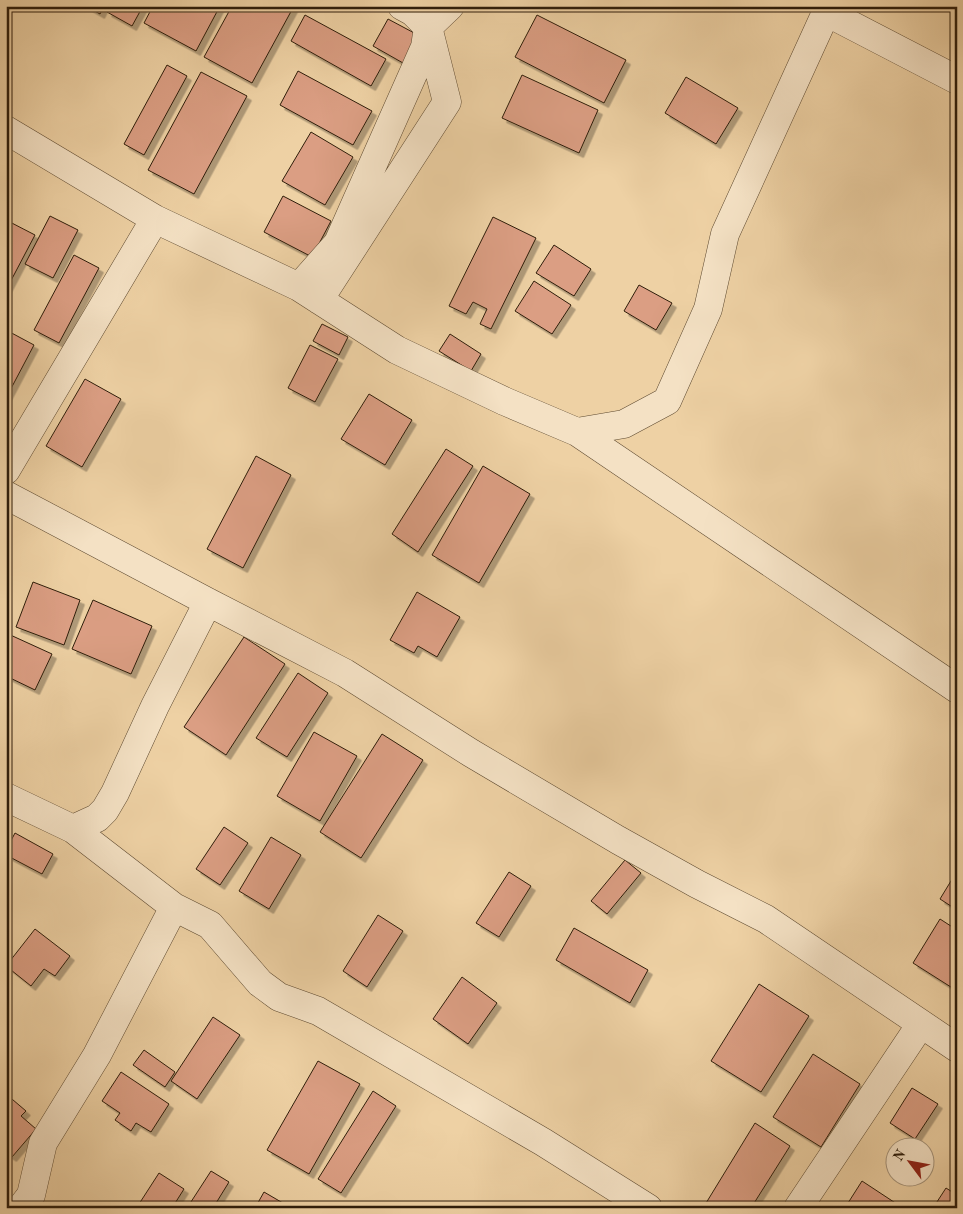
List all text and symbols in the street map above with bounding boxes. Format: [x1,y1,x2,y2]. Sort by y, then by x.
north arrow [886,1136,936,1186]
text: N [891,1147,909,1164]

